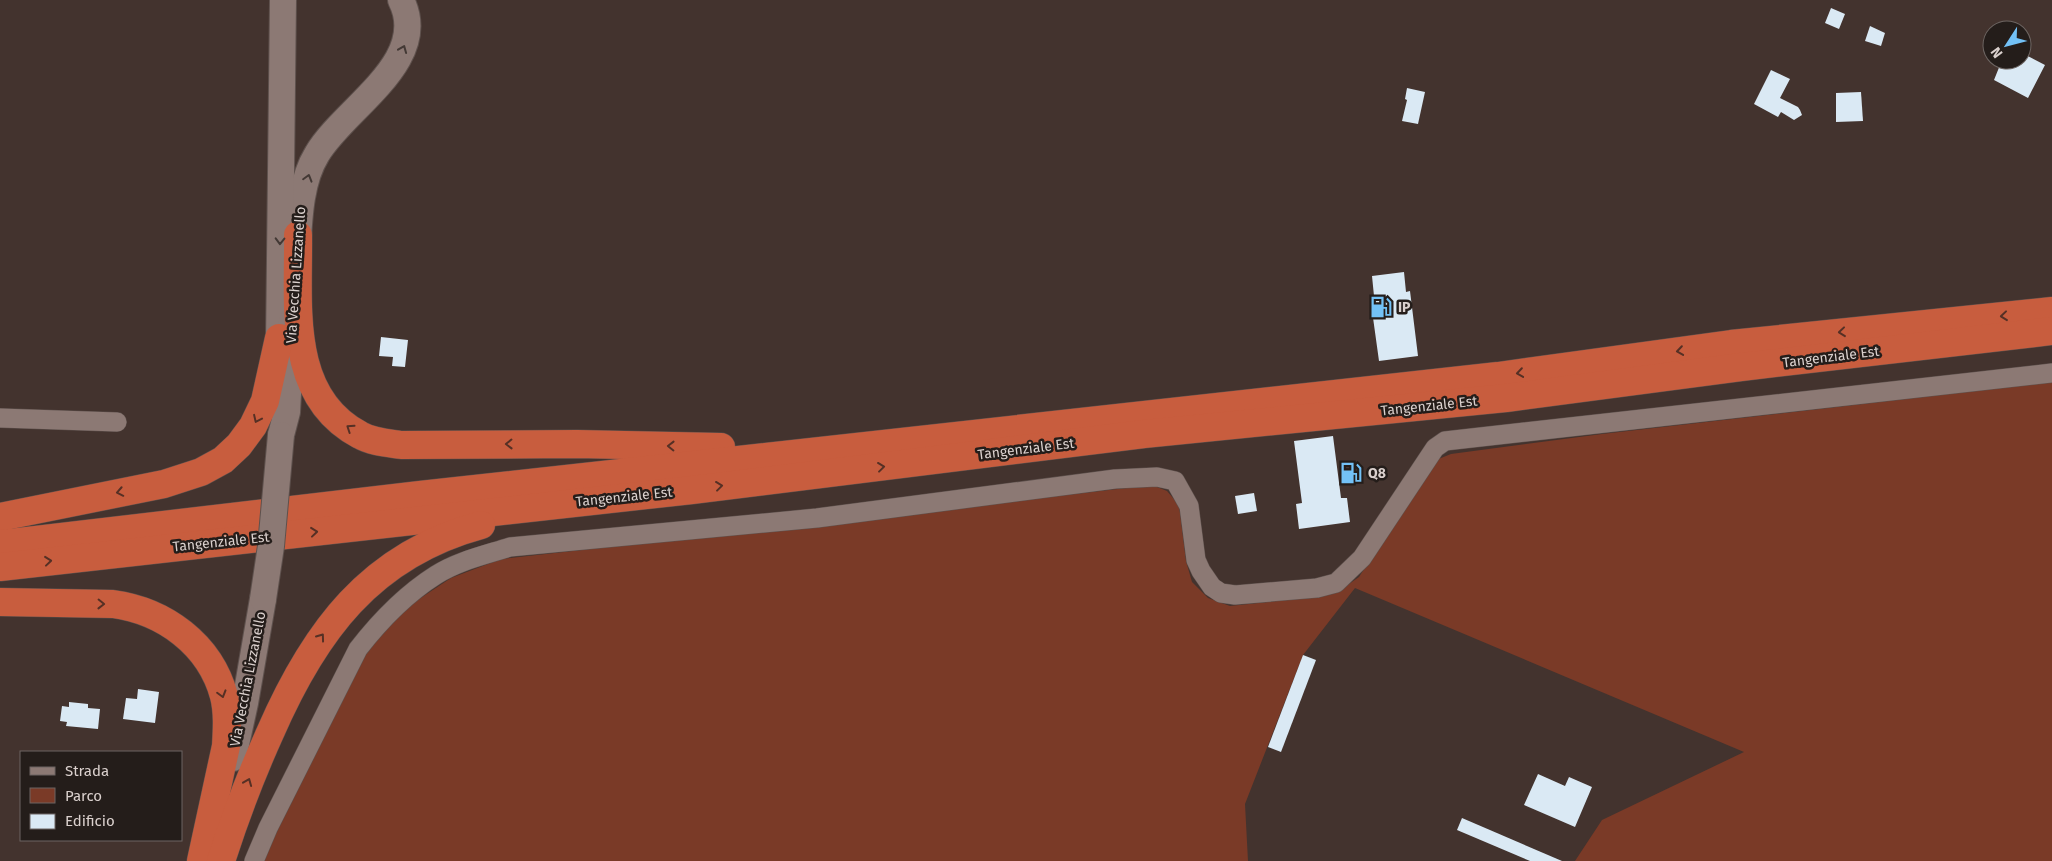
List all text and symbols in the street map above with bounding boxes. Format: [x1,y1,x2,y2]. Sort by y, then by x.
north arrow [1982,20,2032,70]
text: N [1987,44,2006,61]
one-way arrow [397,45,407,54]
one-way arrow [302,174,312,183]
street label: Via Vecchia Lizzanello [283,206,309,344]
one-way arrow [275,238,285,245]
fuel station icon: IP [1368,294,1394,320]
place label: IP [1398,299,1411,316]
one-way arrow [1999,310,2007,321]
one-way arrow [1838,326,1846,337]
street label: Tangenziale Est [1782,343,1881,371]
one-way arrow [1676,345,1684,356]
one-way arrow [1515,368,1524,378]
street label: Tangenziale Est [1380,392,1479,420]
one-way arrow [253,413,263,422]
one-way arrow [346,425,355,435]
street label: Tangenziale Est [977,435,1076,463]
one-way arrow [504,439,512,450]
one-way arrow [667,441,674,451]
fuel station icon: Q8 [1338,460,1364,486]
one-way arrow [877,462,885,473]
place label: Q8 [1368,465,1386,482]
one-way arrow [715,482,724,492]
street label: Tangenziale Est [575,483,674,511]
one-way arrow [116,487,125,497]
one-way arrow [311,527,319,538]
street label: Tangenziale Est [172,528,271,556]
one-way arrow [45,556,53,567]
one-way arrow [98,599,105,609]
street label: Via Vecchia Lizzanello [227,610,269,748]
one-way arrow [316,634,324,643]
one-way arrow [217,689,227,697]
legend [20,751,182,841]
text: Strada [65,762,109,780]
one-way arrow [242,778,253,787]
text: Parco [65,787,102,805]
text: Edificio [65,812,115,830]

